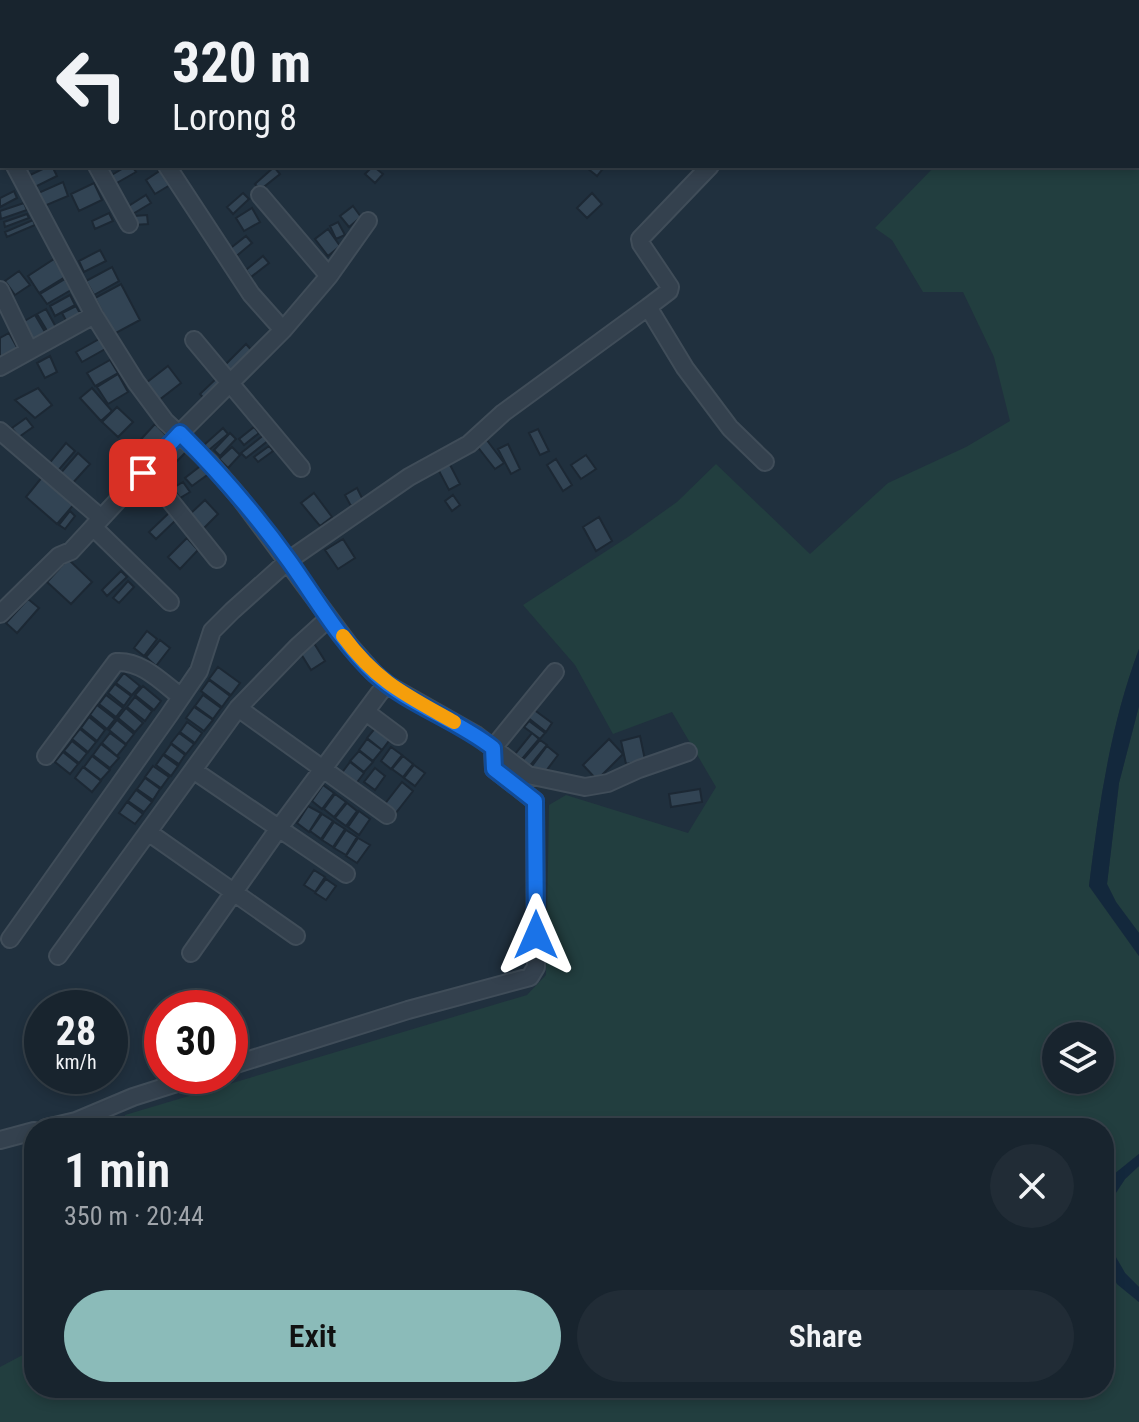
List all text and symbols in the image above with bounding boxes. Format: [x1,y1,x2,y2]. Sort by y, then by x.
text: 320 m [172,30,311,96]
icon: left [40,32,144,136]
text: Lorong 8 [172,97,297,139]
pin [109,439,177,507]
icon: arrive [121,451,165,495]
position arrow [494,893,578,977]
speed limit sign: 30 [144,990,248,1094]
text: 28 [56,1008,96,1055]
map controls [1042,1022,1114,1094]
button: layers [1042,1022,1114,1094]
text: km/h [55,1050,97,1074]
text: 1 min [64,1142,170,1199]
button: close [990,1144,1074,1228]
text: 350 m · 20:44 [64,1201,204,1231]
button: Exit [64,1290,561,1382]
button: Share [577,1290,1074,1382]

